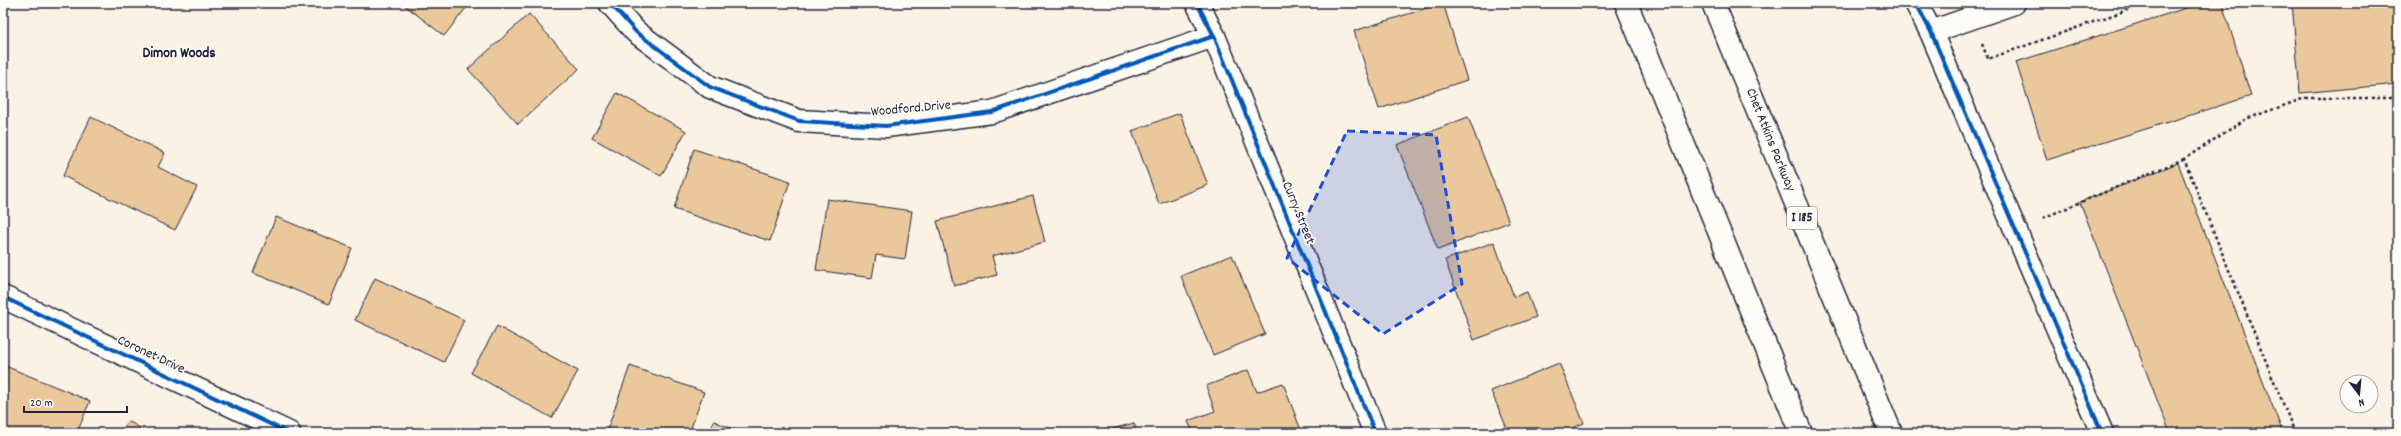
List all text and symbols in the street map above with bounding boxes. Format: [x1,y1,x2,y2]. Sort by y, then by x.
district label: Dimon Woods [142,43,216,65]
street label: Chet Atkins Parkway [1740,85,1800,195]
street label: Woodford Drive [870,96,952,122]
street label: Curry Street [1276,179,1320,247]
road number: I 185 [1787,207,1817,229]
street label: Coronet Drive [114,331,188,379]
north arrow [2339,374,2379,414]
scale bar [24,388,127,414]
text: N [2356,393,2366,410]
text: 20 m [30,395,53,412]

